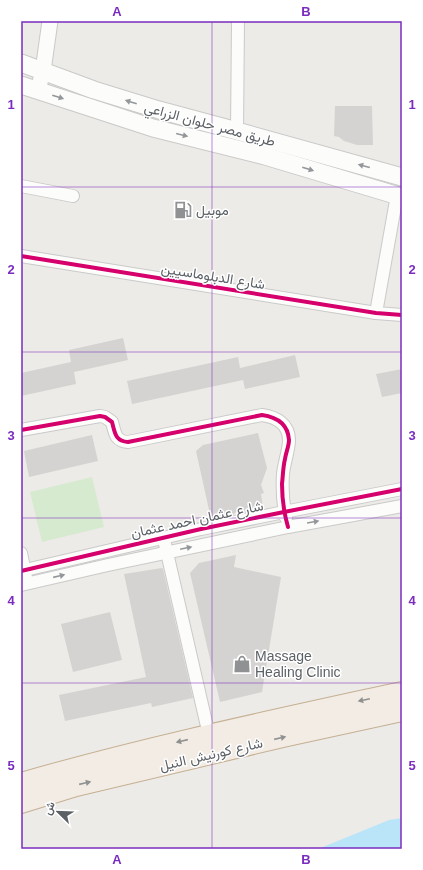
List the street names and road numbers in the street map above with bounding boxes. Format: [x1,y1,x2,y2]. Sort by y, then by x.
street label: طريق مصر حلوان الزراعي [142,99,277,153]
street label: شارع الدبلوماسيين [159,260,266,295]
street label: شارع عثمان احمد عثمان [129,497,265,544]
street label: شارع كورنيش النيل [158,734,265,777]

